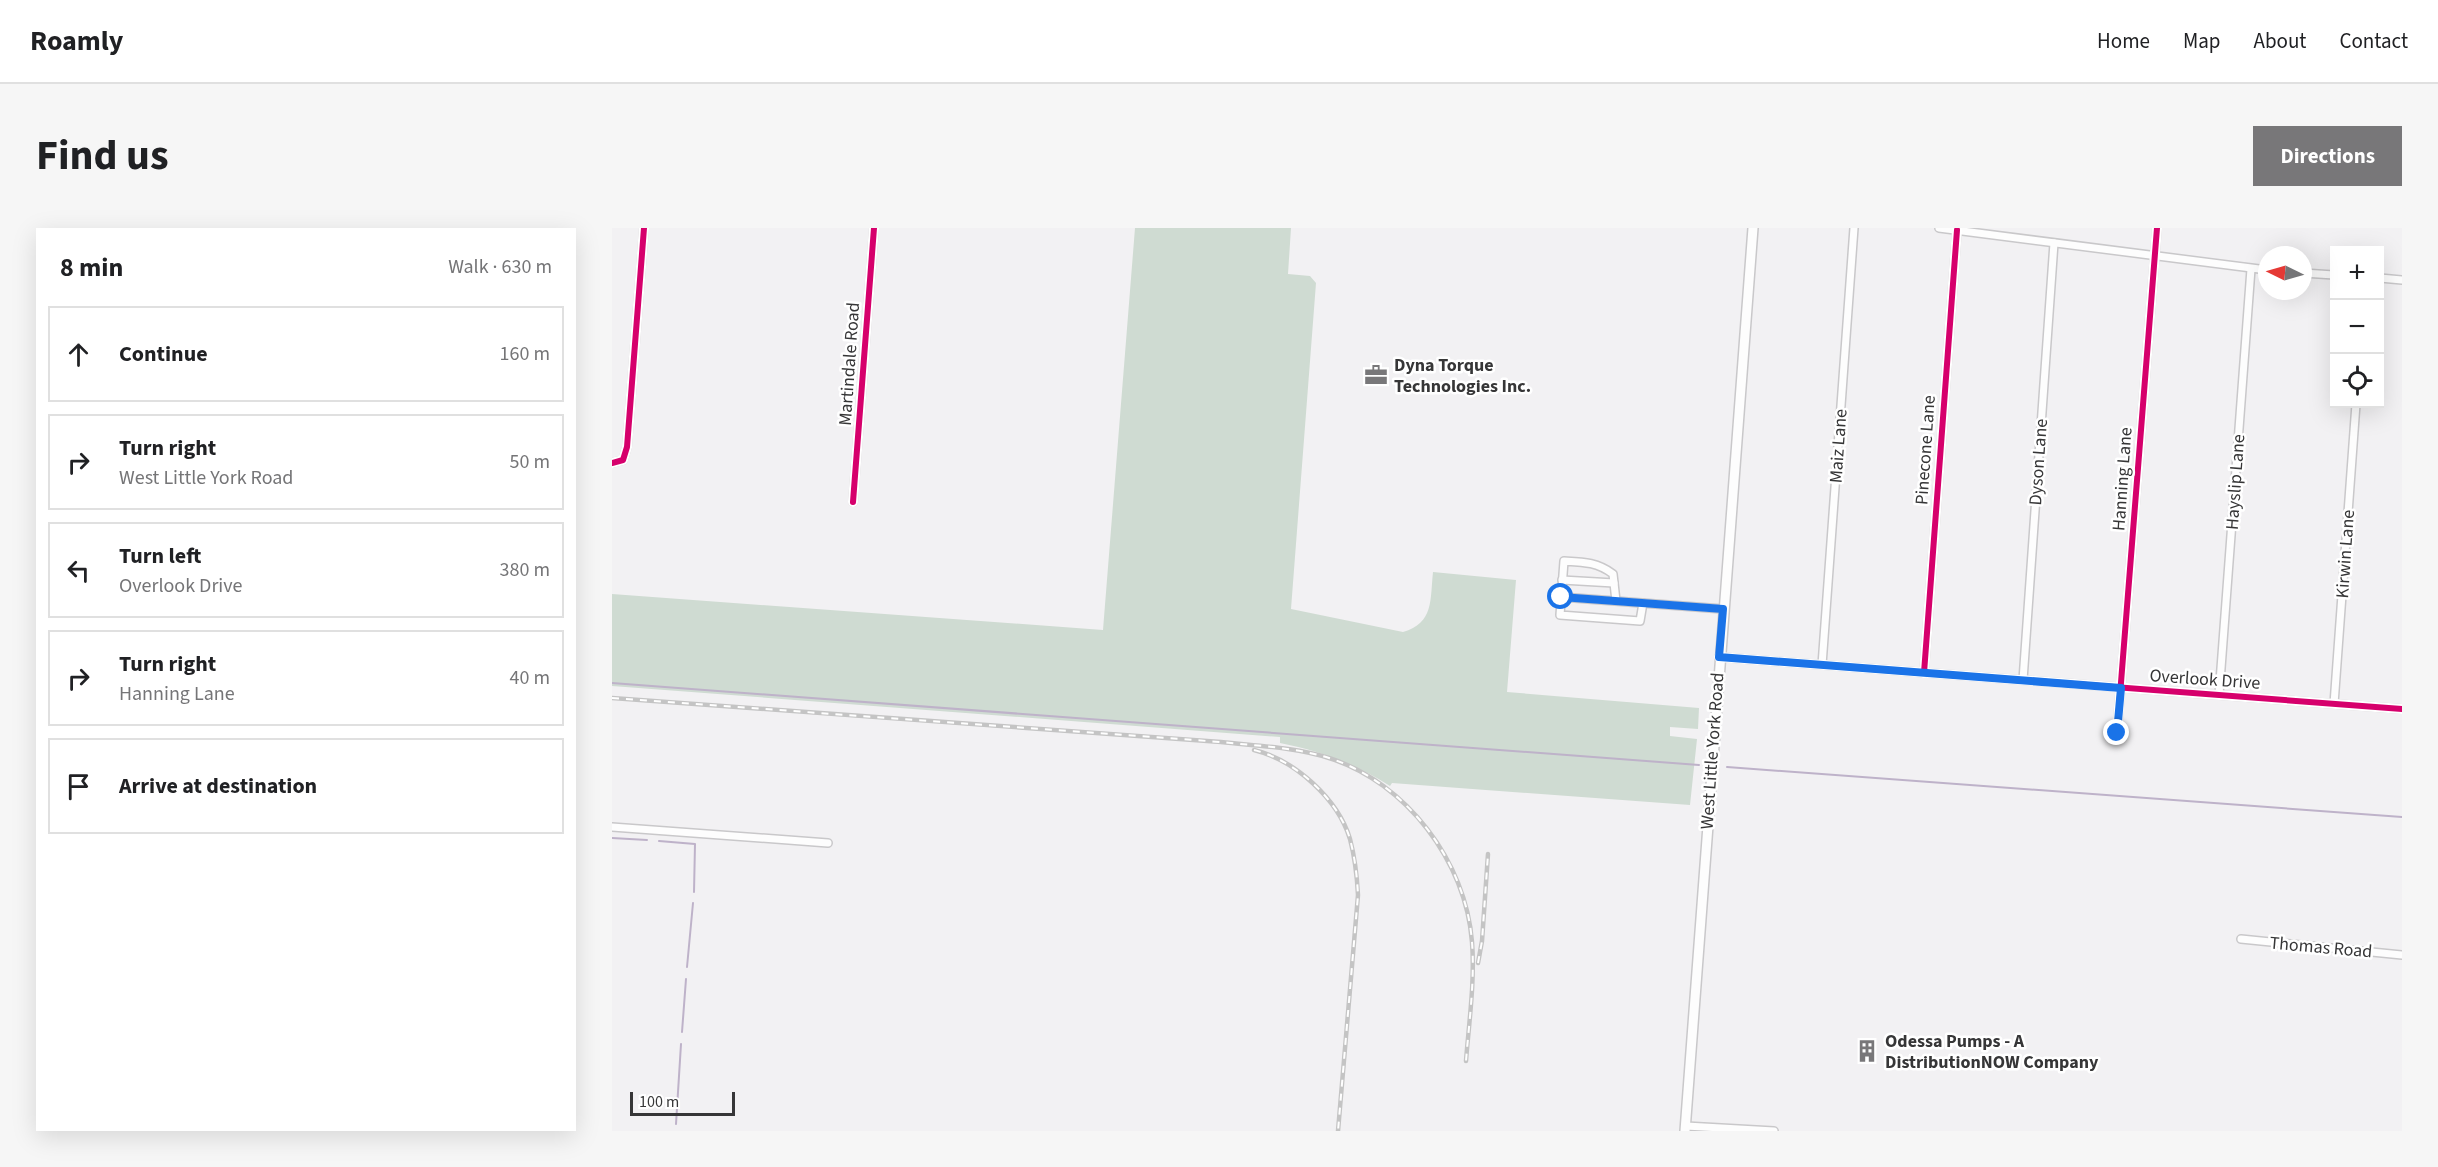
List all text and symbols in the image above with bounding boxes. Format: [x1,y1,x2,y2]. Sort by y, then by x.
text: Roamly [30,21,123,61]
text: Home [2097,26,2150,56]
text: Map [2183,26,2221,56]
text: About [2254,26,2306,56]
text: Contact [2339,26,2408,56]
text: Find us [36,126,169,186]
button: Directions [2253,126,2402,186]
north arrow [2258,246,2312,300]
map controls [2330,246,2384,408]
button: + [2330,246,2384,300]
text: 8 min [60,249,123,286]
text: Walk · 630 m [448,253,552,281]
button: − [2330,300,2384,354]
street label: Martindale Road [833,302,866,427]
icon: ahead [62,338,95,371]
text: Continue [119,338,208,370]
text: 160 m [500,340,550,368]
place label: Dyna Torque Technologies Inc. [1394,353,1531,399]
button: locate [2330,354,2384,408]
office icon: Dyna Torque Technologies Inc. [1363,362,1389,388]
street label: Pinecone Lane [1909,394,1942,506]
street label: Maiz Lane [1823,408,1854,484]
street label: Dyson Lane [2023,418,2054,506]
street label: Hanning Lane [2106,426,2139,532]
text: Turn right [119,432,216,464]
street label: Hayslip Lane [2220,433,2251,531]
icon: right [62,446,95,479]
text: 50 m [510,448,550,476]
text: West Little York Road [119,464,293,492]
street label: Kirwin Lane [2330,509,2361,599]
text: Turn left [119,540,201,572]
icon: left [62,554,95,587]
text: 380 m [500,556,550,584]
text: Overlook Drive [119,572,242,600]
route start [1547,583,1573,609]
text: Turn right [119,648,216,680]
icon: right [62,662,95,695]
street label: Overlook Drive [2149,663,2261,696]
text: 40 m [510,664,550,692]
street label: West Little York Road [1695,672,1730,830]
text: Hanning Lane [119,680,235,708]
route end [2103,719,2129,745]
icon: arrive [62,770,95,803]
text: Arrive at destination [119,770,317,802]
street label: Thomas Road [2269,931,2373,964]
place label: Odessa Pumps - A DistributionNOW Company [1885,1029,2099,1075]
building icon: Odessa Pumps - A DistributionNOW Company [1854,1038,1880,1064]
scale bar [630,1089,735,1116]
text: 100 m [639,1091,679,1113]

